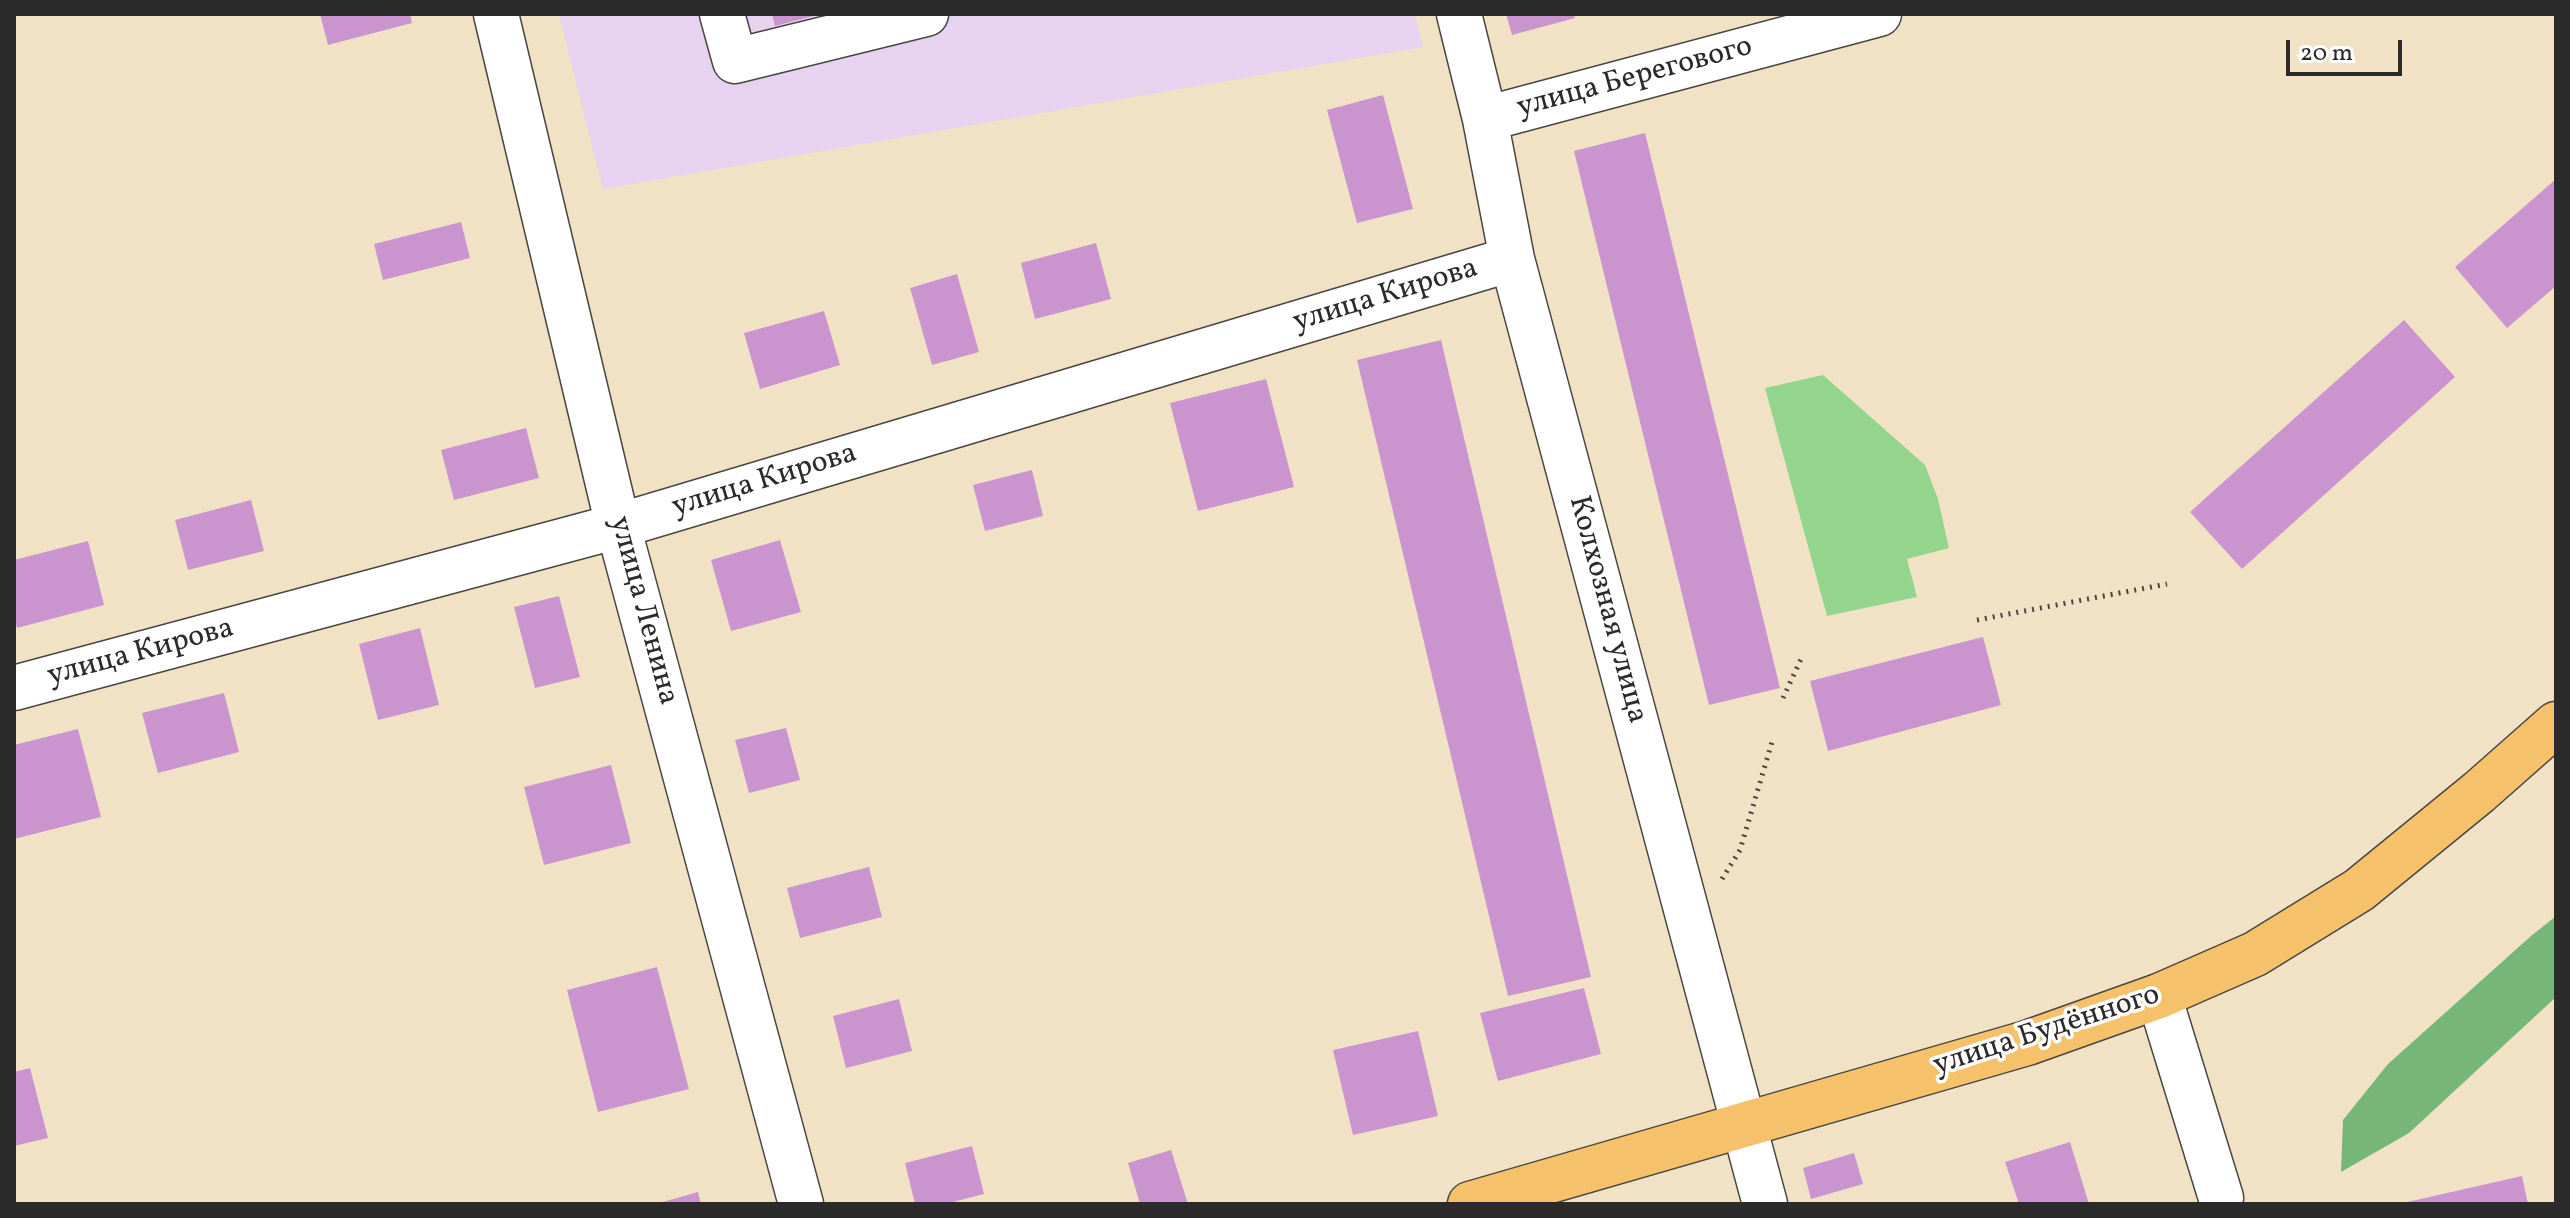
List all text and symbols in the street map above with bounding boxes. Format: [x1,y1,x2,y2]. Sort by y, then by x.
scale bar [2290,24,2406,74]
street label: улица Берегового [1513,30,1757,128]
text: 20 m [2300,37,2353,71]
street label: улица Кирова [1289,252,1483,342]
street label: улица Кирова [668,437,862,527]
street label: Колхозная улица [1558,492,1654,728]
street label: улица Ленина [600,513,684,709]
street label: улица Кирова [44,612,238,696]
street label: улица Будённого [1929,978,2165,1086]

